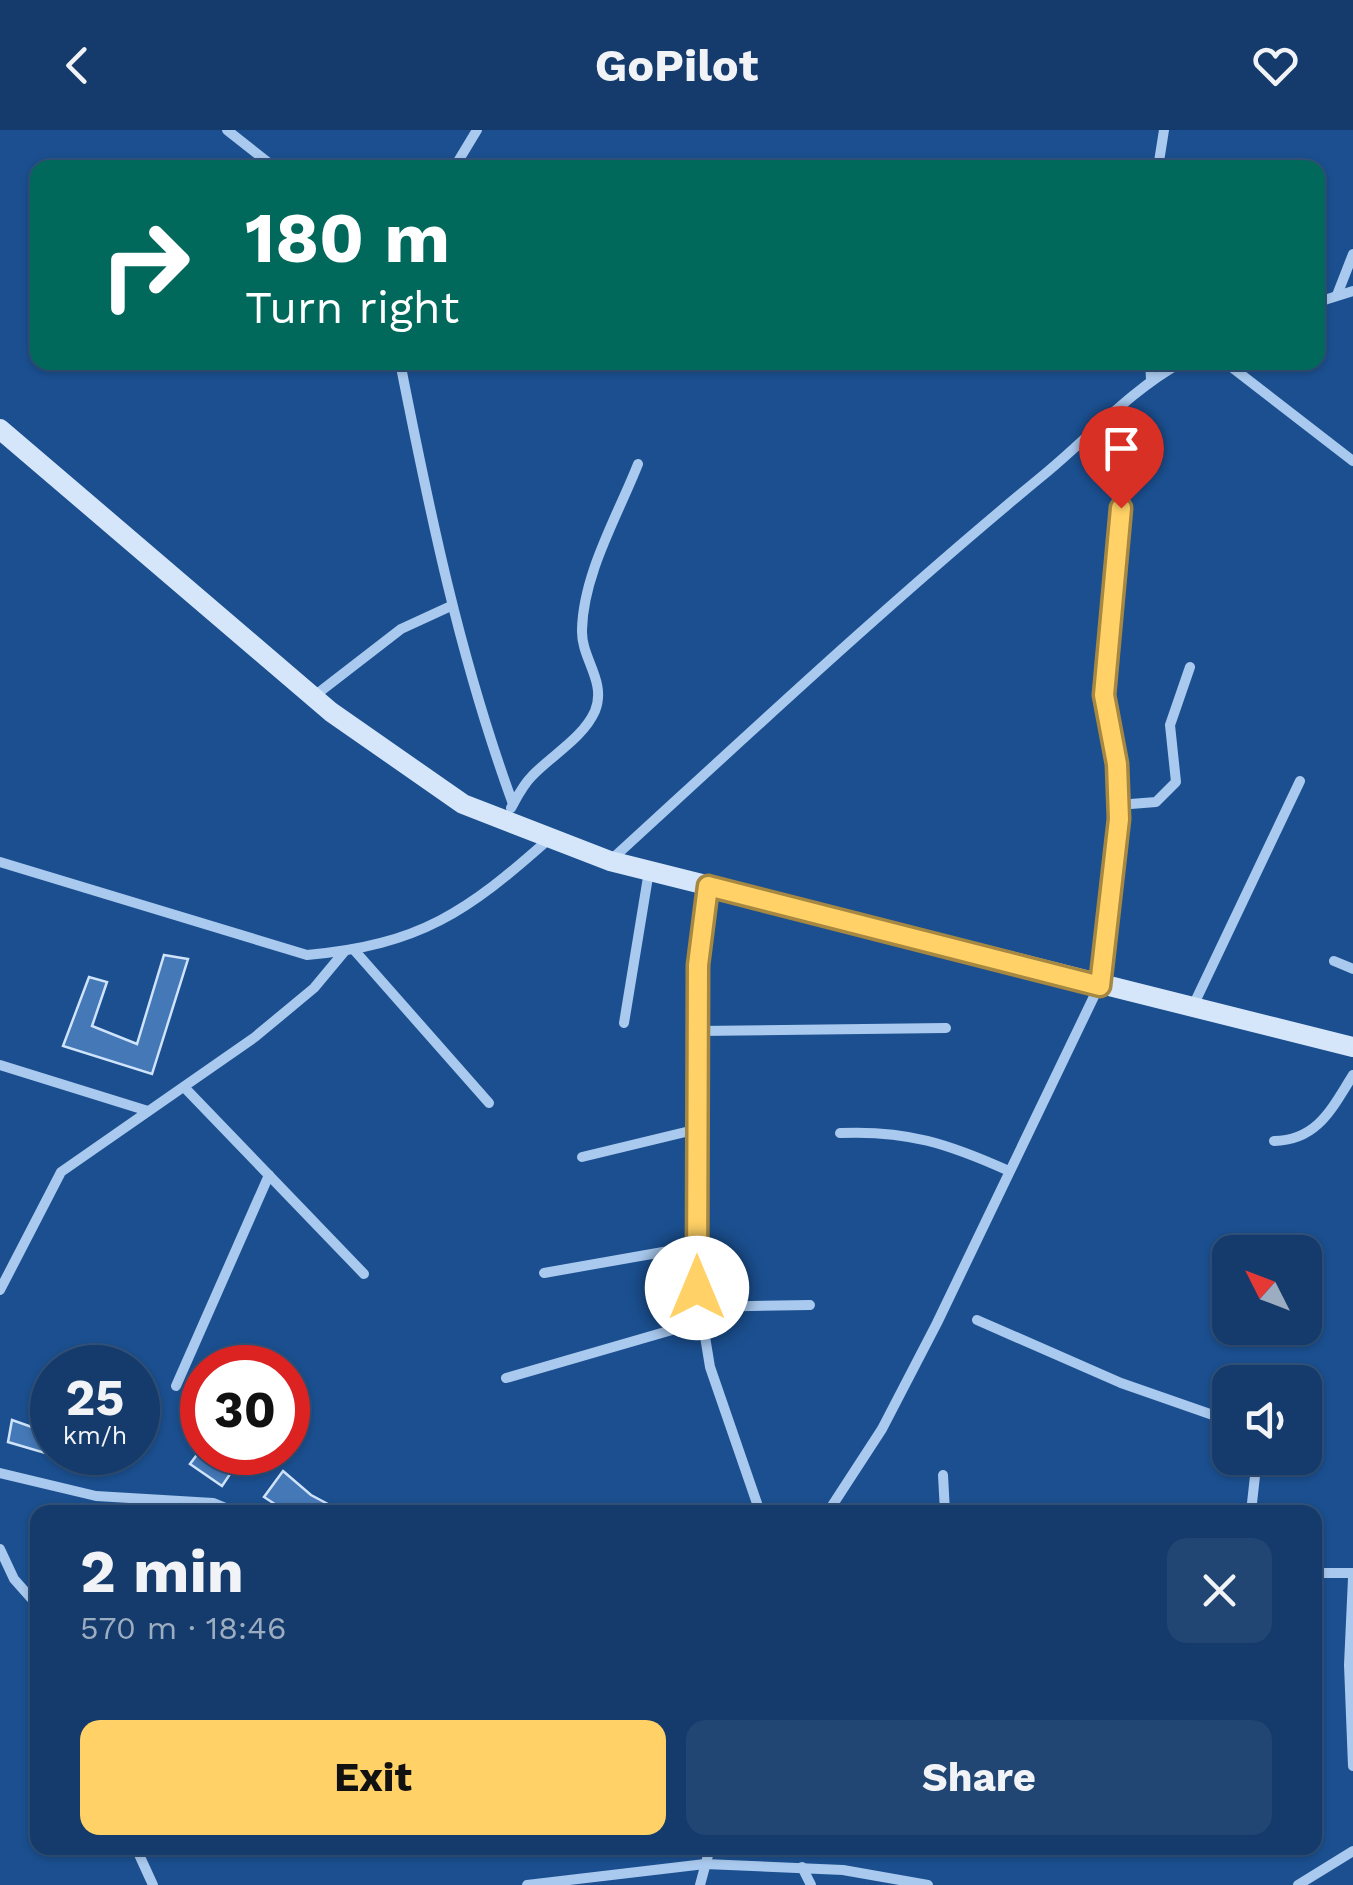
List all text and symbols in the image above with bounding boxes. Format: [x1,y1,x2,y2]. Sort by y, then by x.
icon: back [50,38,105,93]
icon: heart [1248,38,1303,93]
text: GoPilot [595,39,758,92]
text: 180 m [245,197,450,279]
icon: right [80,200,210,330]
text: Turn right [245,281,459,334]
pin [1079,406,1164,509]
icon: arrive [1094,421,1149,476]
north arrow [1212,1235,1322,1345]
map controls [1212,1235,1322,1475]
position arrow [645,1236,749,1340]
speed limit sign: 30 [180,1345,310,1475]
button: sound [1212,1365,1322,1475]
text: 25 [66,1368,124,1427]
text: km/h [63,1421,127,1450]
text: 2 min [80,1536,244,1607]
button: close [1167,1538,1272,1643]
text: 570 m · 18:46 [80,1609,286,1647]
button: Exit [80,1720,666,1835]
button: Share [686,1720,1272,1835]

